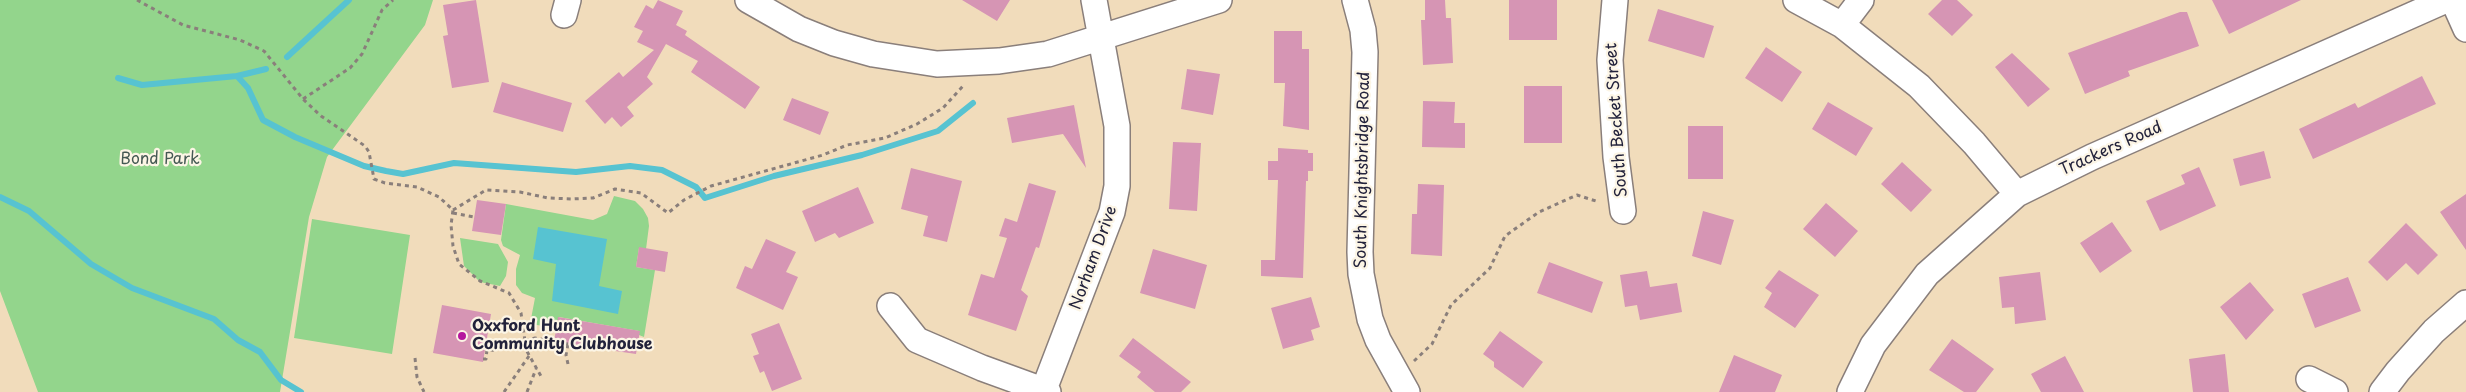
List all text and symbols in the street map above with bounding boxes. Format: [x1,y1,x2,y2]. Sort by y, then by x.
street label: South Becket Street [1602,42,1632,198]
street label: South Knightsbridge Road [1352,71,1374,269]
street label: Trackers Road [2057,118,2165,180]
park label: Bond Park [120,150,200,170]
street label: Norham Drive [1066,204,1122,312]
place label: Oxxford Hunt Community Clubhouse [472,317,653,355]
marker: Oxxford Hunt Community Clubhouse [456,330,468,342]

